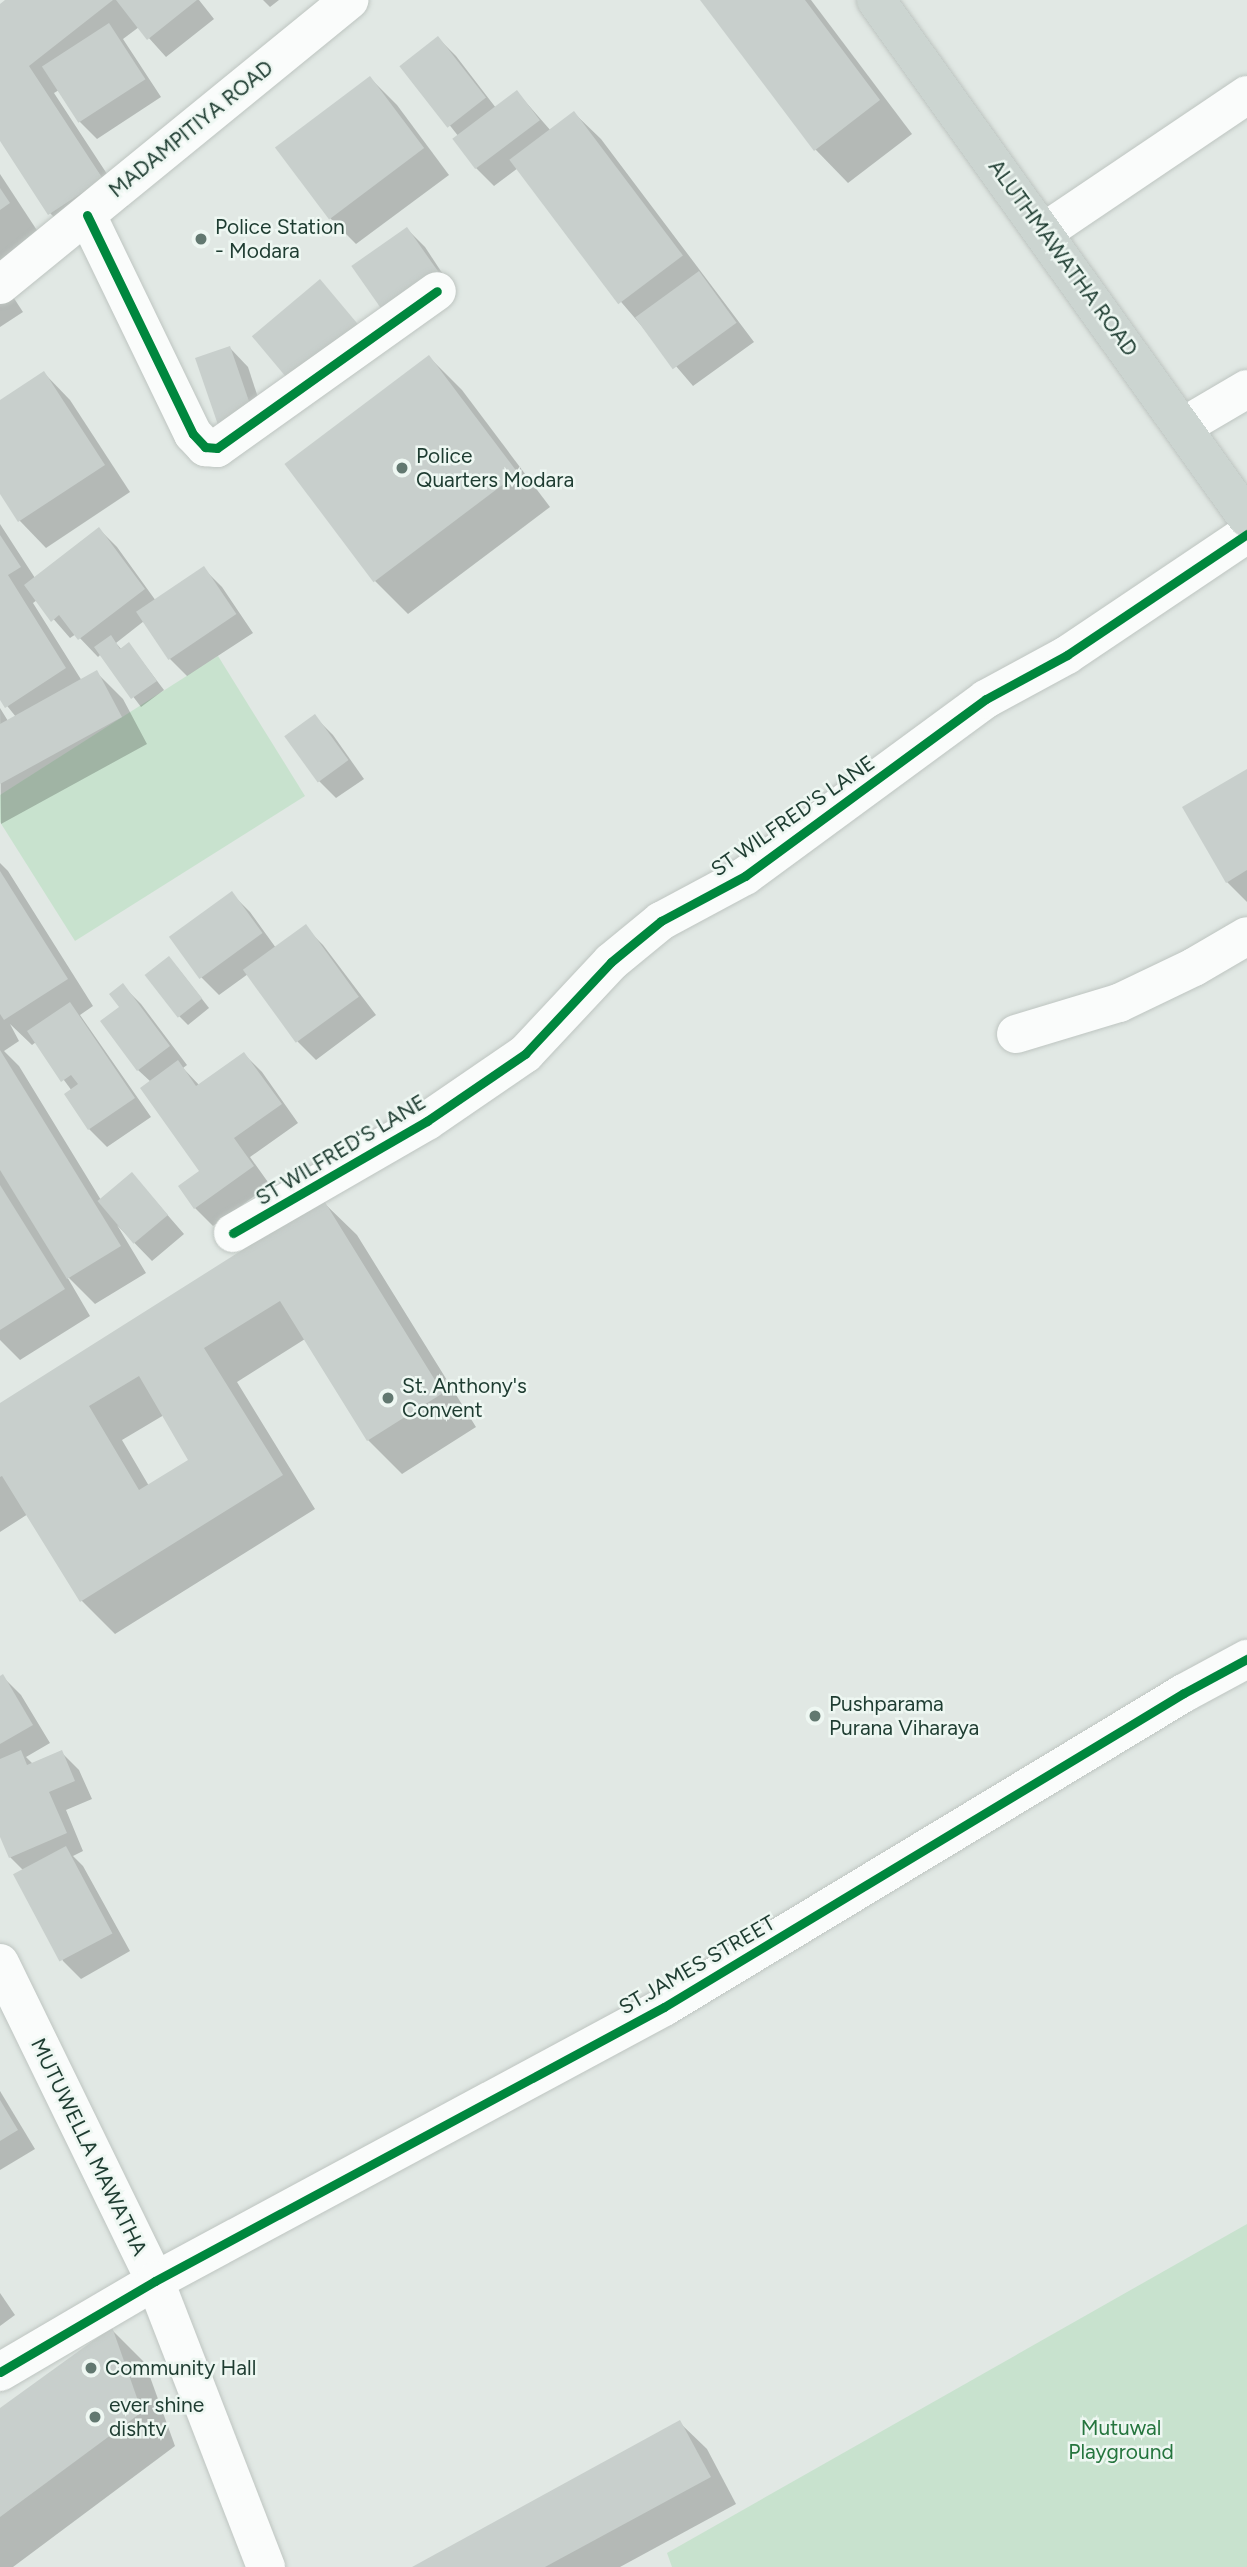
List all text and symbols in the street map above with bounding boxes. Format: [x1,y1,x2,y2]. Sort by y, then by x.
street label: MADAMPITIYA ROAD [104,55,278,203]
street label: ALUTHMAWATHA ROAD [983,155,1143,361]
place label: Police Station - Modara [215,214,345,264]
marker: Police Station - Modara [193,231,209,247]
place label: Police Quarters Modara [416,443,574,493]
marker: Police Quarters Modara [394,460,410,476]
street label: ST WILFRED'S LANE [706,750,880,882]
street label: ST WILFRED'S LANE [251,1089,431,1211]
place label: St. Anthony's Convent [402,1373,527,1423]
marker: St. Anthony's Convent [380,1390,396,1406]
place label: Pushparama Purana Viharaya [829,1691,979,1741]
marker: Pushparama Purana Viharaya [807,1708,823,1724]
street label: ST.JAMES STREET [614,1910,780,2020]
street label: MUTUWELLA MAWATHA [25,2034,153,2260]
place label: Community Hall [105,2355,256,2381]
marker: Community Hall [83,2360,99,2376]
place label: ever shine dishtv [109,2392,204,2442]
marker: ever shine dishtv [87,2409,103,2425]
park label: Mutuwal Playground [1068,2415,1174,2465]

